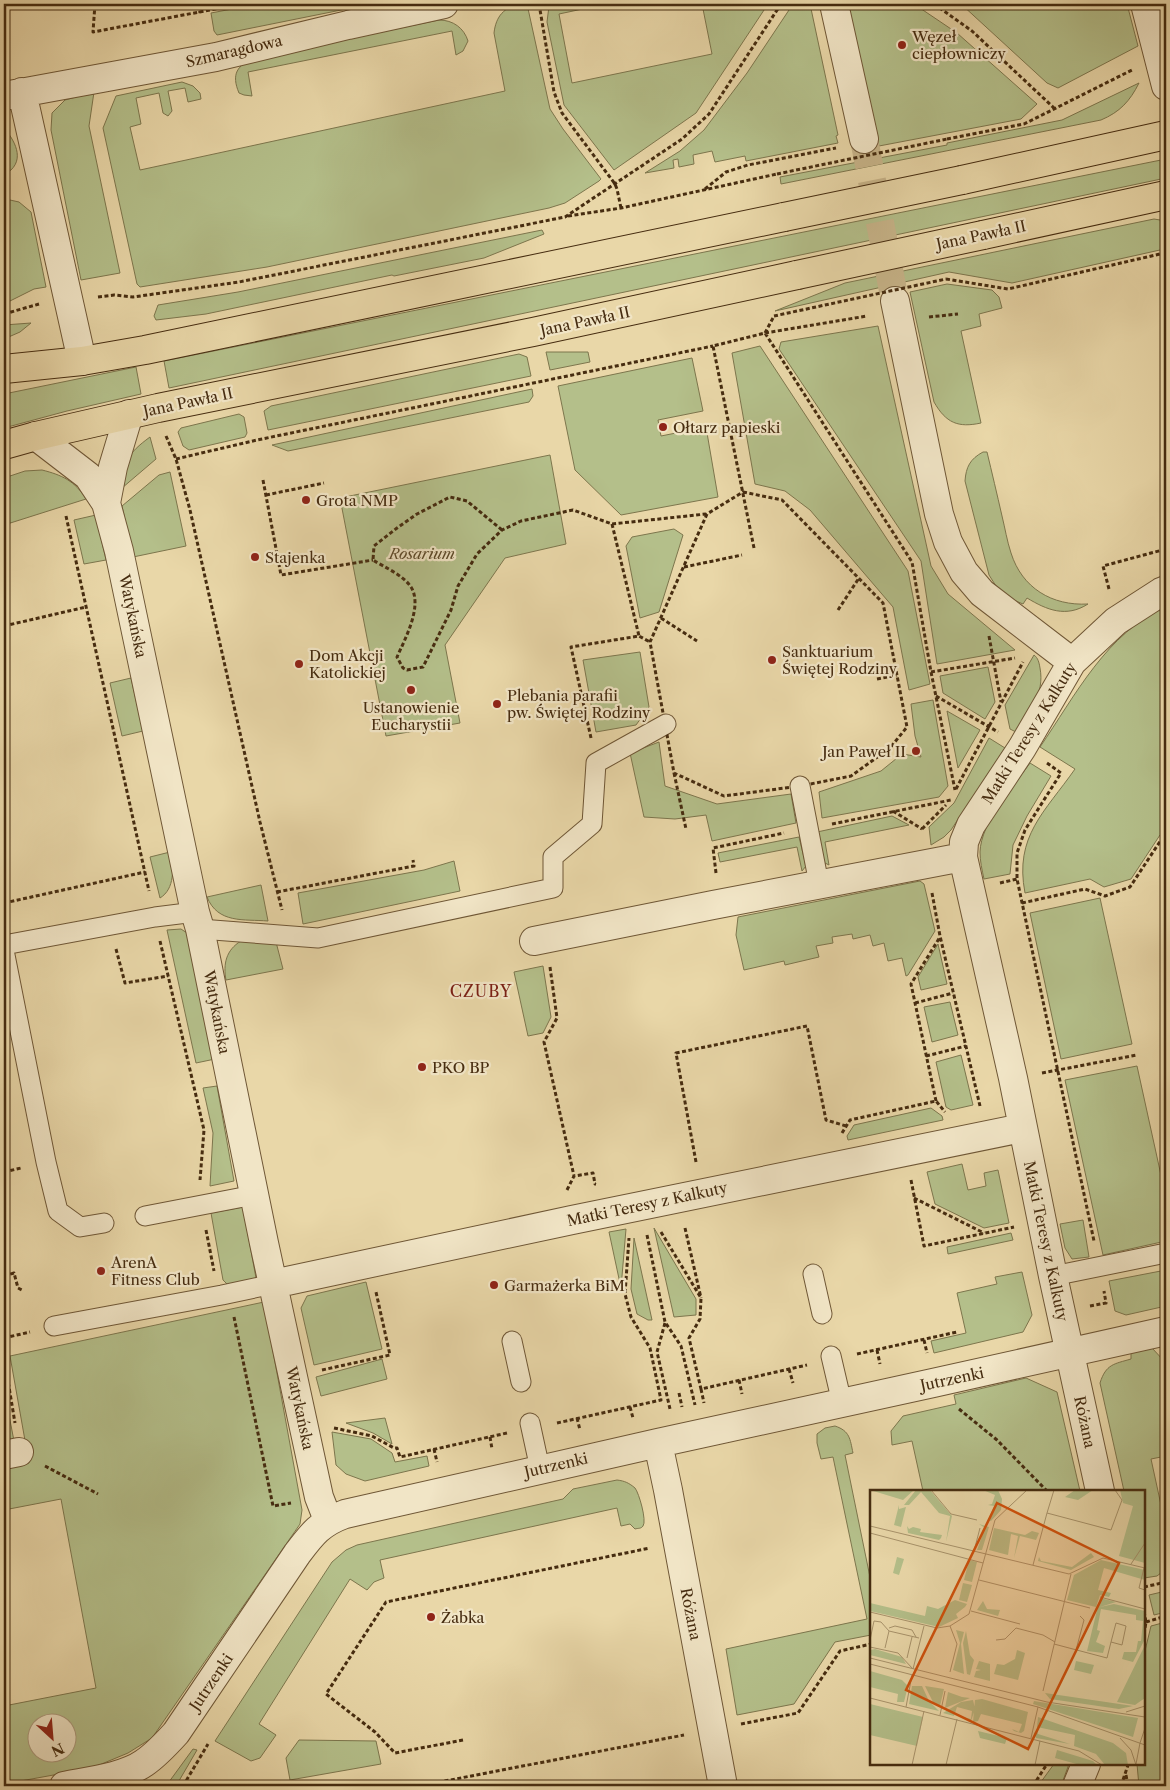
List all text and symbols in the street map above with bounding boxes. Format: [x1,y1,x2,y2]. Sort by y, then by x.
place label: Węzeł ciepłowniczy [911,27,1006,63]
street label: Szmaragdowa [184,31,284,71]
marker: Węzeł ciepłowniczy [896,39,908,51]
street label: Jana Pawła II [932,216,1028,254]
street label: Jana Pawła II [536,302,632,340]
street label: Jana Pawła II [139,383,235,421]
place label: Ołtarz papieski [673,418,781,437]
marker: Ołtarz papieski [657,421,669,433]
place label: Grota NMP [316,491,398,510]
marker: Grota NMP [300,494,312,506]
park label: Rosarium [388,544,455,563]
place label: Stajenka [265,548,326,567]
marker: Stajenka [249,551,261,563]
street label: Watykańska [115,572,151,660]
place label: Sanktuarium Świętej Rodziny [782,642,898,678]
place label: Dom Akcji Katolickiej [309,646,386,682]
marker: Sanktuarium Świętej Rodziny [766,654,778,666]
marker: Dom Akcji Katolickiej [293,658,305,670]
street label: Matki Teresy z Kalkuty [978,658,1081,807]
marker: Ustanowienie Eucharystii [405,684,417,696]
place label: Plebania parafii pw. Świętej Rodziny [507,686,651,722]
place label: Ustanowienie Eucharystii [363,698,459,734]
marker: Plebania parafii pw. Świętej Rodziny [491,698,503,710]
place label: Jan Paweł II [820,742,906,761]
marker: Jan Paweł II [910,745,922,757]
street label: Watykańska [199,968,234,1056]
district label: CZUBY [450,981,512,1001]
place label: PKO BP [432,1058,490,1077]
marker: PKO BP [416,1061,428,1073]
street label: Matki Teresy z Kalkuty [1020,1159,1072,1324]
street label: Matki Teresy z Kalkuty [565,1178,730,1230]
place label: ArenA Fitness Club [110,1253,200,1289]
marker: ArenA Fitness Club [95,1265,107,1277]
place label: Garmażerka BiM [504,1276,625,1295]
marker: Garmażerka BiM [488,1279,500,1291]
street label: Jutrzenki [916,1363,986,1395]
street label: Watykańska [282,1364,318,1452]
street label: Różana [1070,1394,1100,1450]
street label: Jutrzenki [520,1448,590,1482]
inset map [870,1490,1145,1765]
street label: Różana [677,1586,705,1642]
place label: Żabka [441,1608,484,1627]
marker: Żabka [425,1611,437,1623]
street label: Jutrzenki [184,1649,237,1716]
north arrow [28,1712,78,1762]
text: N [48,1739,67,1760]

